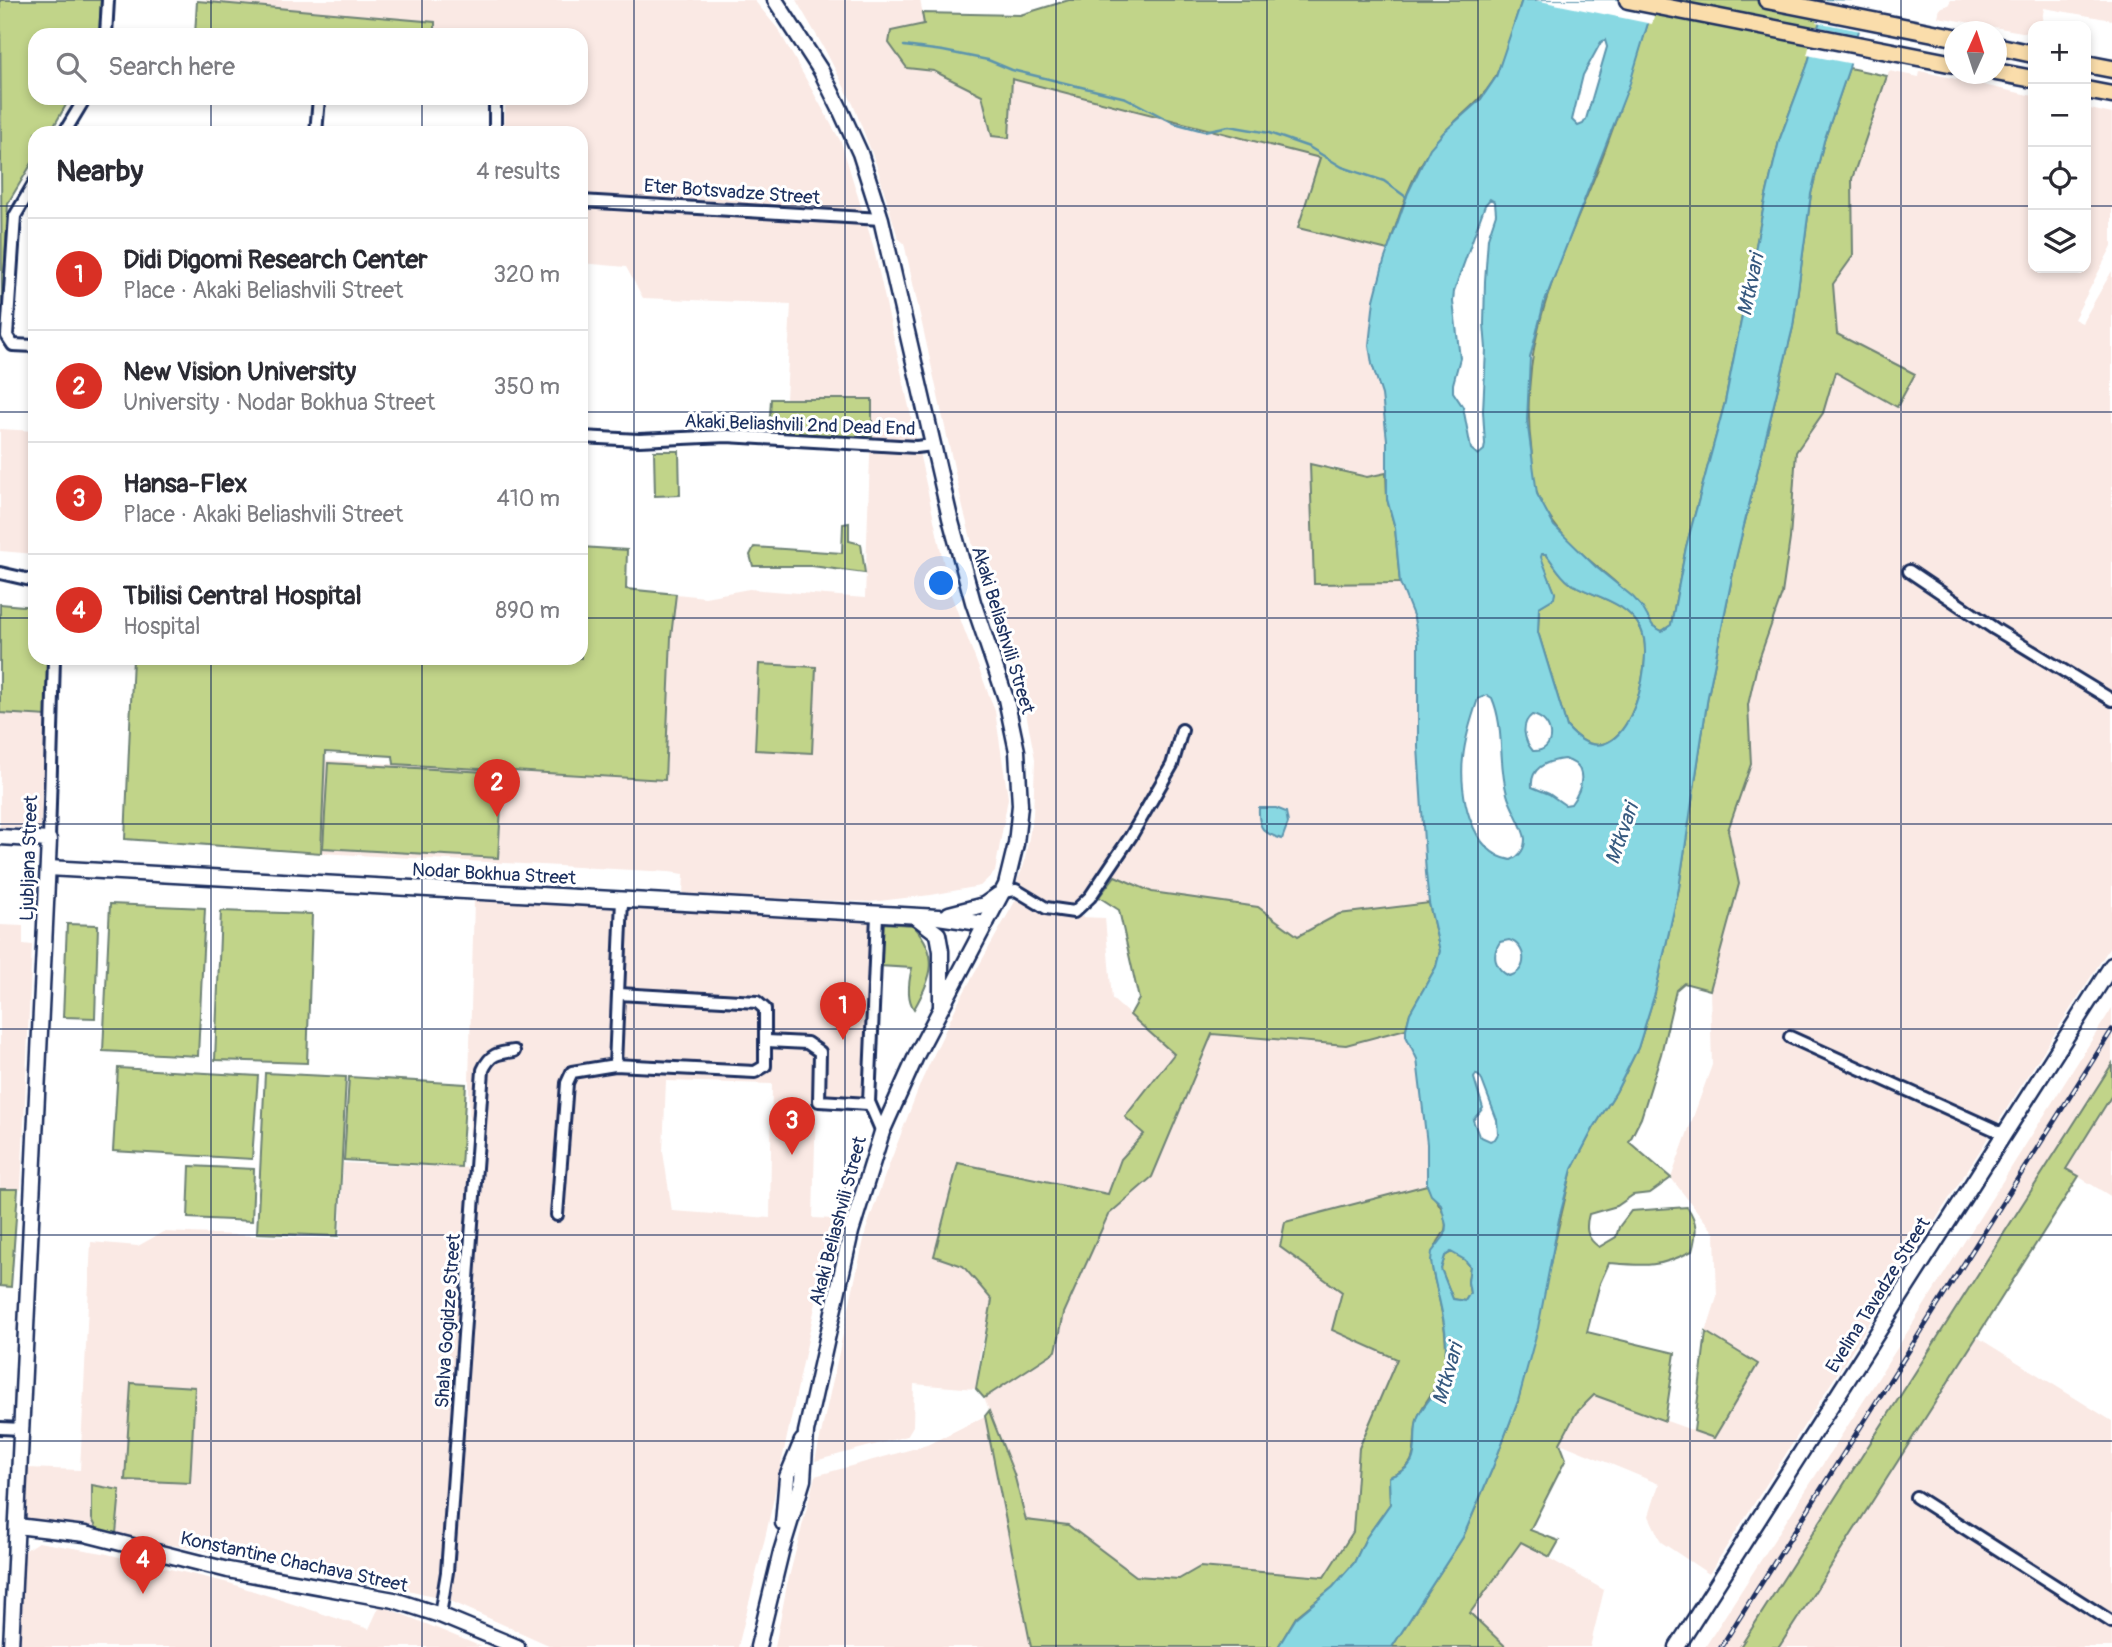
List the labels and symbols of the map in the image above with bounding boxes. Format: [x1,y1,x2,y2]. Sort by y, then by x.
north arrow [1944,21,2007,84]
street label: Eter Botsvadze Street [643,174,821,210]
water label: Mtkvari [1731,248,1771,319]
street label: Akaki Beliashvili 2nd Dead End [684,409,916,441]
street label: Akaki Beliashvili Street [966,543,1040,717]
your location [924,566,958,600]
pin: 2 [474,759,520,817]
street label: Ljubljana Street [15,794,43,921]
water label: Mtkvari [1599,797,1646,868]
street label: Nodar Bokhua Street [412,858,577,890]
pin: 1 [820,982,866,1040]
pin: 3 [769,1097,815,1155]
street label: Akaki Beliashvili Street [804,1133,872,1308]
street label: Evelina Tavadze Street [1820,1212,1936,1377]
street label: Shalva Gogidze Street [430,1233,466,1409]
water label: Mtkvari [1426,1337,1471,1408]
street label: Konstantine Chachava Street [178,1526,410,1598]
pin: 4 [120,1536,166,1594]

